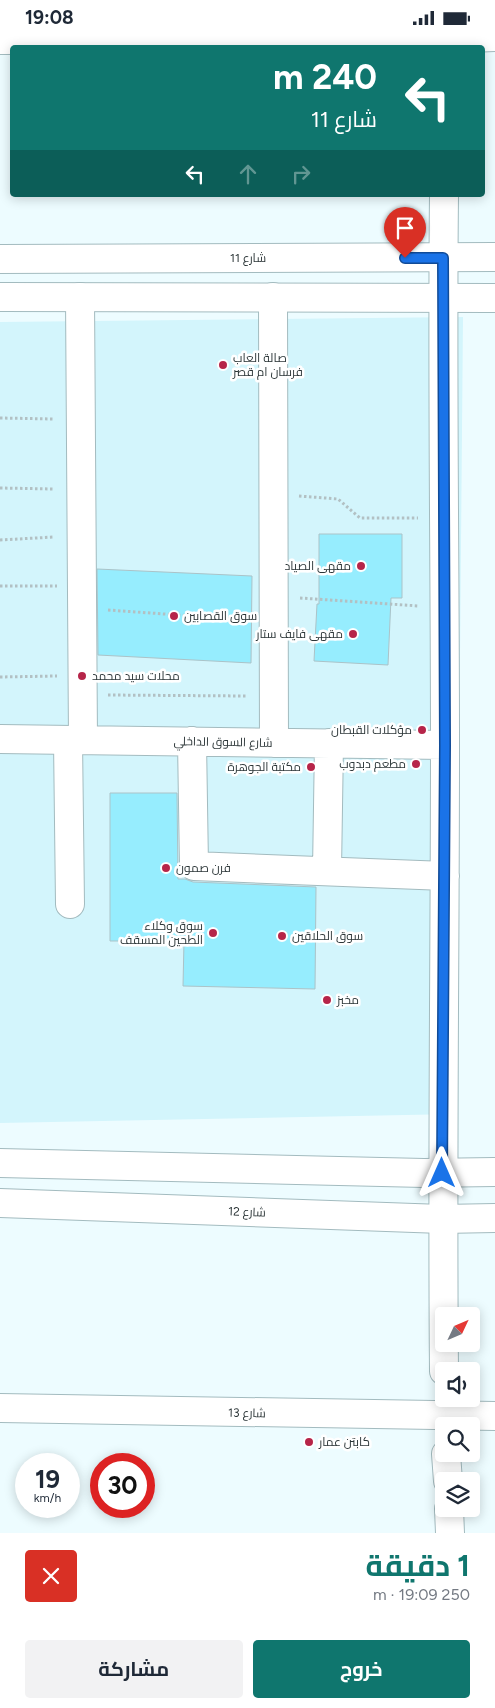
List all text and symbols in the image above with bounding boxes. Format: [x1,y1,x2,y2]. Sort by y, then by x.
text: 19:08 [25,6,74,29]
text: 240 m [273,56,377,98]
icon: left [395,65,460,130]
text: شارع 11 [311,106,377,133]
icon: left [181,160,209,188]
icon: ahead [234,160,262,188]
icon: right [287,160,315,188]
pin [384,207,426,258]
icon: arrive [391,214,419,242]
street label: شارع 11 [230,251,266,266]
place label: صالة العاب فرسان ام قصر [232,351,303,380]
marker: صالة العاب فرسان ام قصر [217,359,229,371]
place label: مقهى الصياد [285,559,351,573]
marker: مقهى الصياد [355,560,367,572]
place label: سوق القصابين [184,609,257,623]
marker: سوق القصابين [168,610,180,622]
place label: مقهى فايف ستار [255,627,343,641]
marker: مقهى فايف ستار [347,628,359,640]
place label: محلات سيد محمد [92,669,180,683]
marker: محلات سيد محمد [76,670,88,682]
place label: مؤكلات القبطان [331,723,412,737]
marker: مؤكلات القبطان [416,724,428,736]
street label: شارع السوق الداخلي [173,734,273,753]
place label: مطعم دبدوب [339,757,406,772]
marker: مطعم دبدوب [410,758,422,770]
place label: مكتبة الجوهرة [228,760,301,774]
marker: مكتبة الجوهرة [305,761,317,773]
place label: فرن صمون [176,861,231,875]
marker: فرن صمون [160,862,172,874]
place label: سوق وكلاء الطحين المسقف [120,919,203,947]
marker: سوق وكلاء الطحين المسقف [207,927,219,939]
place label: سوق الحلاقين [292,929,363,943]
marker: سوق الحلاقين [276,930,288,942]
place label: مخبز [336,993,359,1007]
marker: مخبز [321,994,333,1006]
position arrow [415,1146,467,1198]
street label: شارع 12 [228,1204,266,1221]
north arrow [435,1307,480,1353]
map controls [435,1307,480,1517]
button: sound [435,1362,480,1407]
street label: شارع 13 [228,1406,266,1421]
button: search [435,1417,480,1462]
place label: كابتن عمار [318,1435,370,1449]
marker: كابتن عمار [303,1436,315,1448]
speed limit sign: 30 [90,1453,155,1518]
text: 19 [35,1464,60,1494]
button: layers [435,1472,480,1517]
text: km/h [34,1491,61,1505]
text: 1 دقيقة [365,1547,470,1584]
button: close [25,1550,77,1602]
text: 250 m · 19:09 [373,1585,470,1604]
button: مشاركة [25,1640,243,1698]
button: خروج [253,1640,470,1698]

